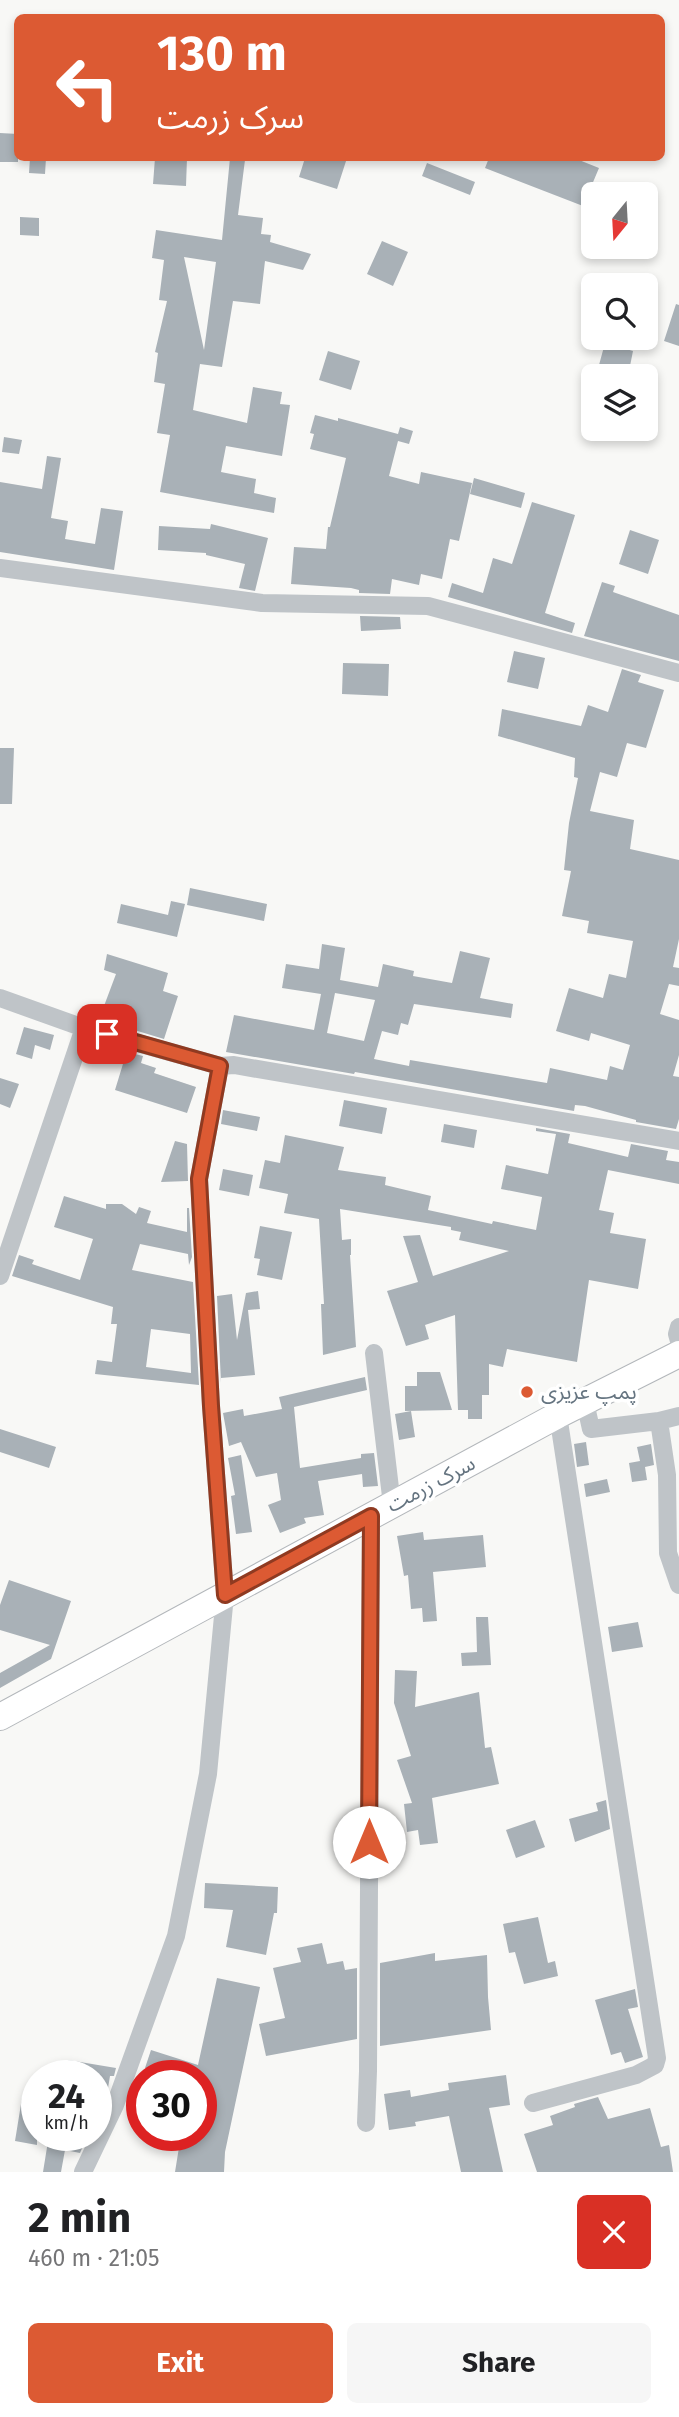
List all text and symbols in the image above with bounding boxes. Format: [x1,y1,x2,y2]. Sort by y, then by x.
text: 130 m [157,24,287,83]
icon: left [42,42,133,133]
text: سرک زرمت [157,98,304,136]
north arrow [581,182,658,259]
map controls [581,182,658,441]
button: search [581,273,658,350]
button: layers [581,364,658,441]
pin [77,1004,137,1064]
icon: arrive [88,1015,126,1053]
place label: پمپ عزیزی [541,1379,637,1406]
marker: پمپ عزیزی [519,1384,535,1400]
street label: سرک زرمت [382,1450,480,1518]
position arrow [332,1805,406,1879]
speed limit sign: 30 [126,2060,217,2151]
text: 24 [48,2075,85,2117]
text: km/h [44,2112,89,2134]
text: 2 min [28,2193,131,2243]
button: close [577,2195,651,2269]
text: 460 m · 21:05 [28,2244,160,2272]
button: Exit [28,2323,333,2403]
button: Share [347,2323,651,2403]

